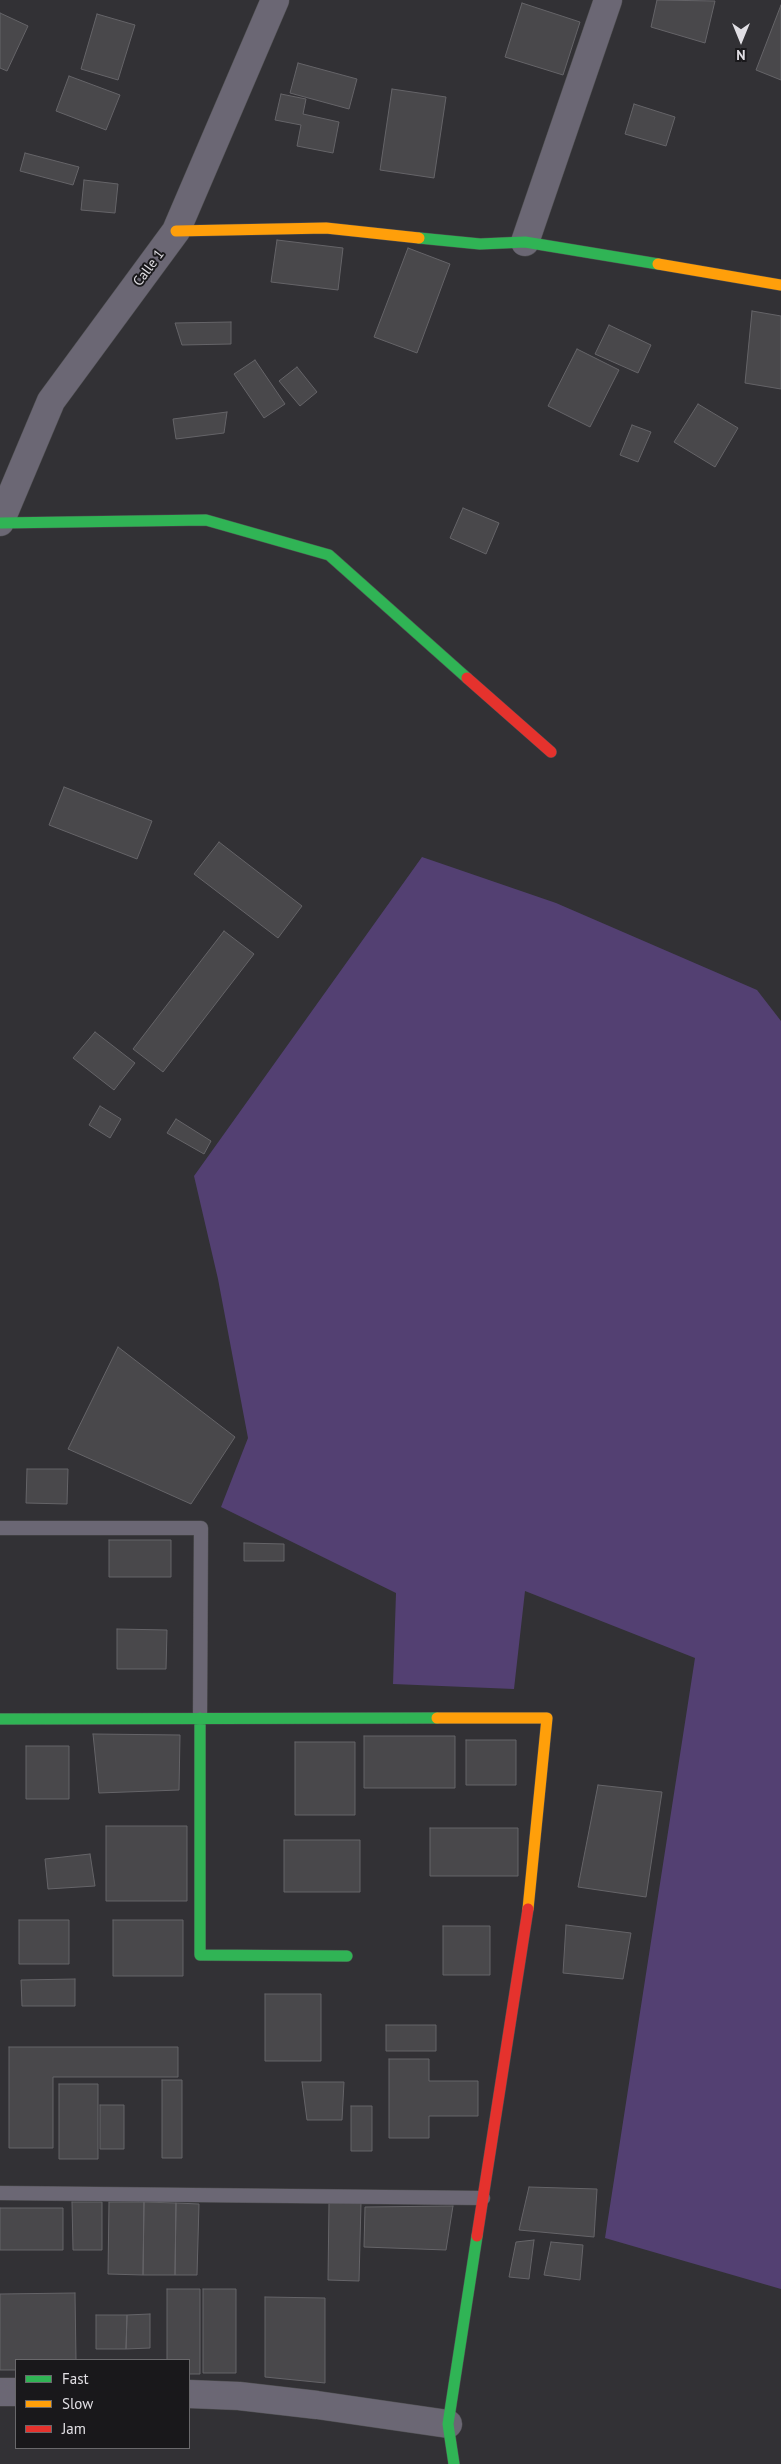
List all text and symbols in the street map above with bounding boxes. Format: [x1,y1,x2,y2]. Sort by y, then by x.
north arrow [716,15,766,65]
text: N [736,46,746,64]
street label: Calle 1 [130,246,168,290]
legend [15,2359,190,2449]
text: Fast [62,2369,89,2388]
text: Slow [62,2394,93,2413]
text: Jam [62,2419,86,2438]

